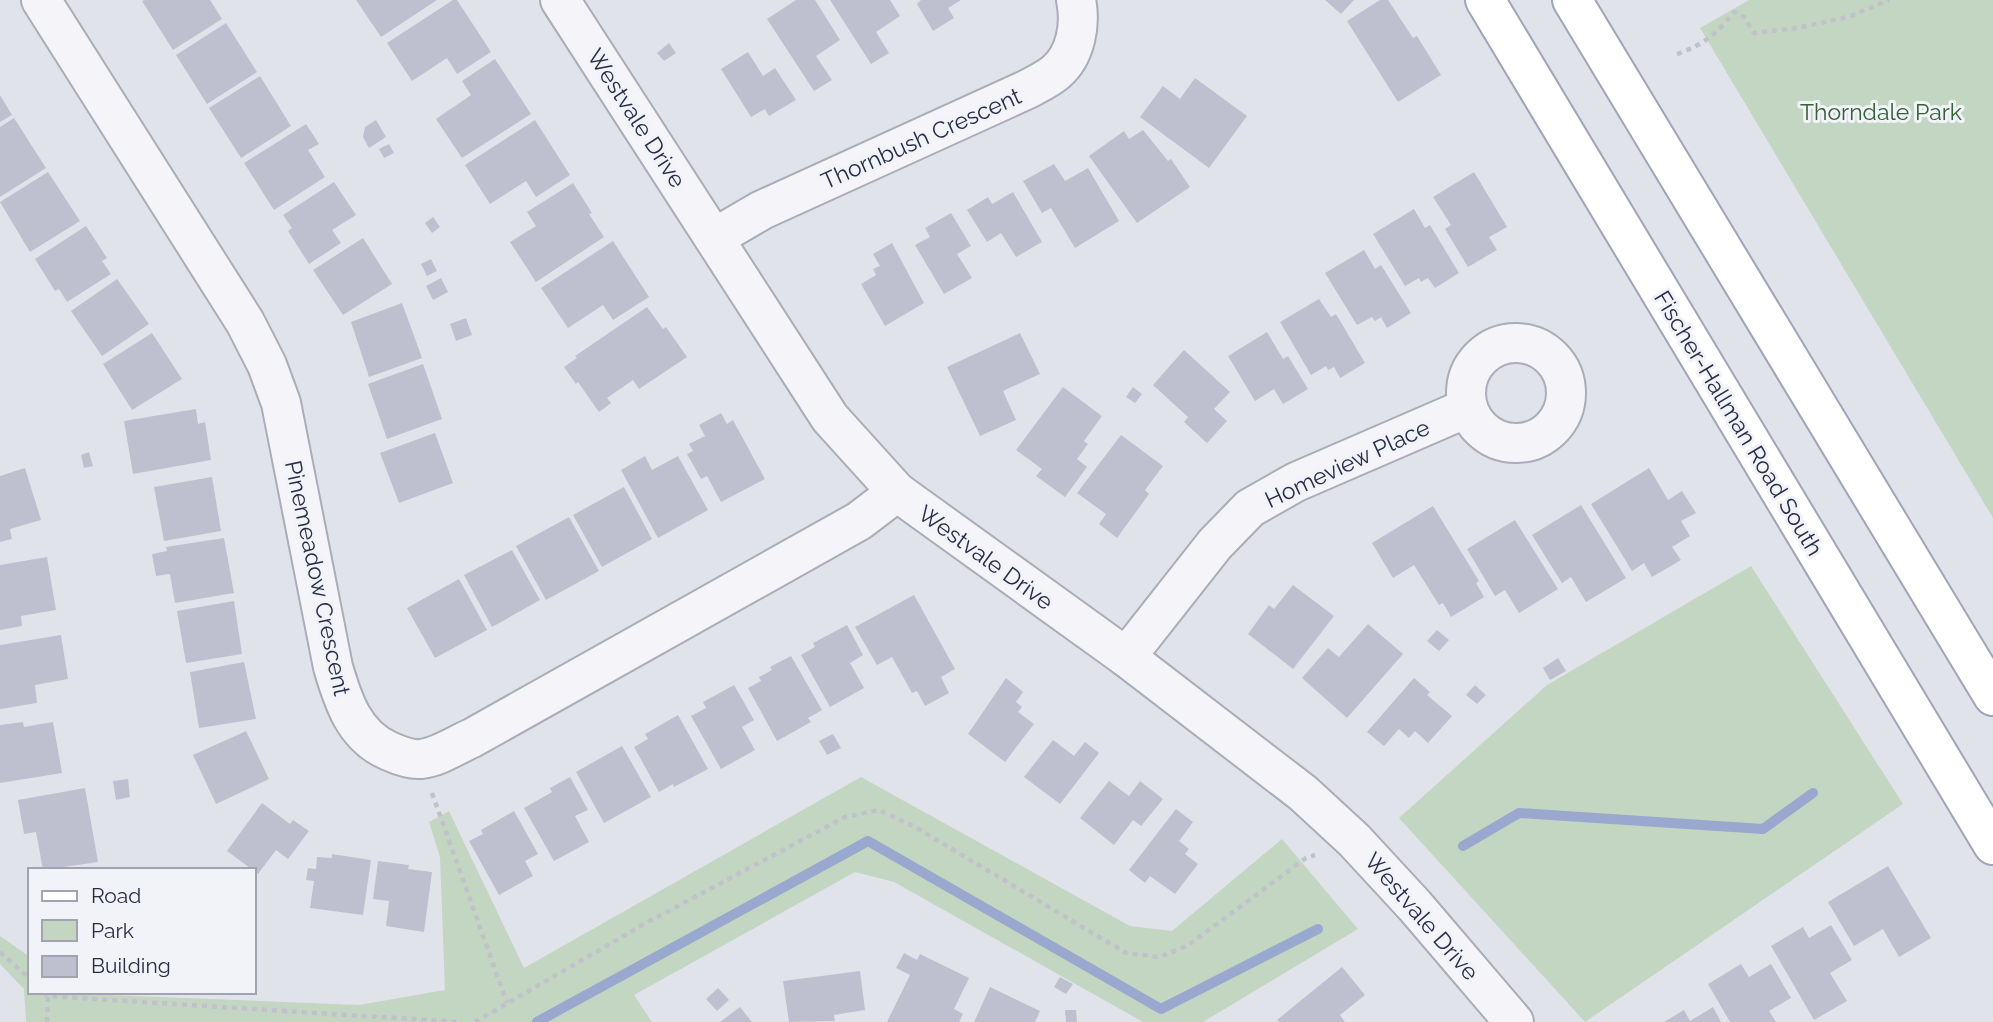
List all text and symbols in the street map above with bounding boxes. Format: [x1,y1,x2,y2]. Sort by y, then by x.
street label: Westvale Drive [582,44,692,192]
street label: Thornbush Crescent [817,82,1025,194]
park label: Thorndale Park [1800,98,1962,125]
street label: Fischer-Hallman Road South [1649,286,1829,560]
street label: Homeview Place [1261,413,1433,513]
street label: Pinemeadow Crescent [280,458,356,698]
street label: Westvale Drive [913,499,1059,615]
street label: Westvale Drive [1359,847,1485,985]
legend [28,868,256,994]
text: Road [91,883,141,908]
text: Park [91,918,134,943]
text: Building [91,953,171,978]

